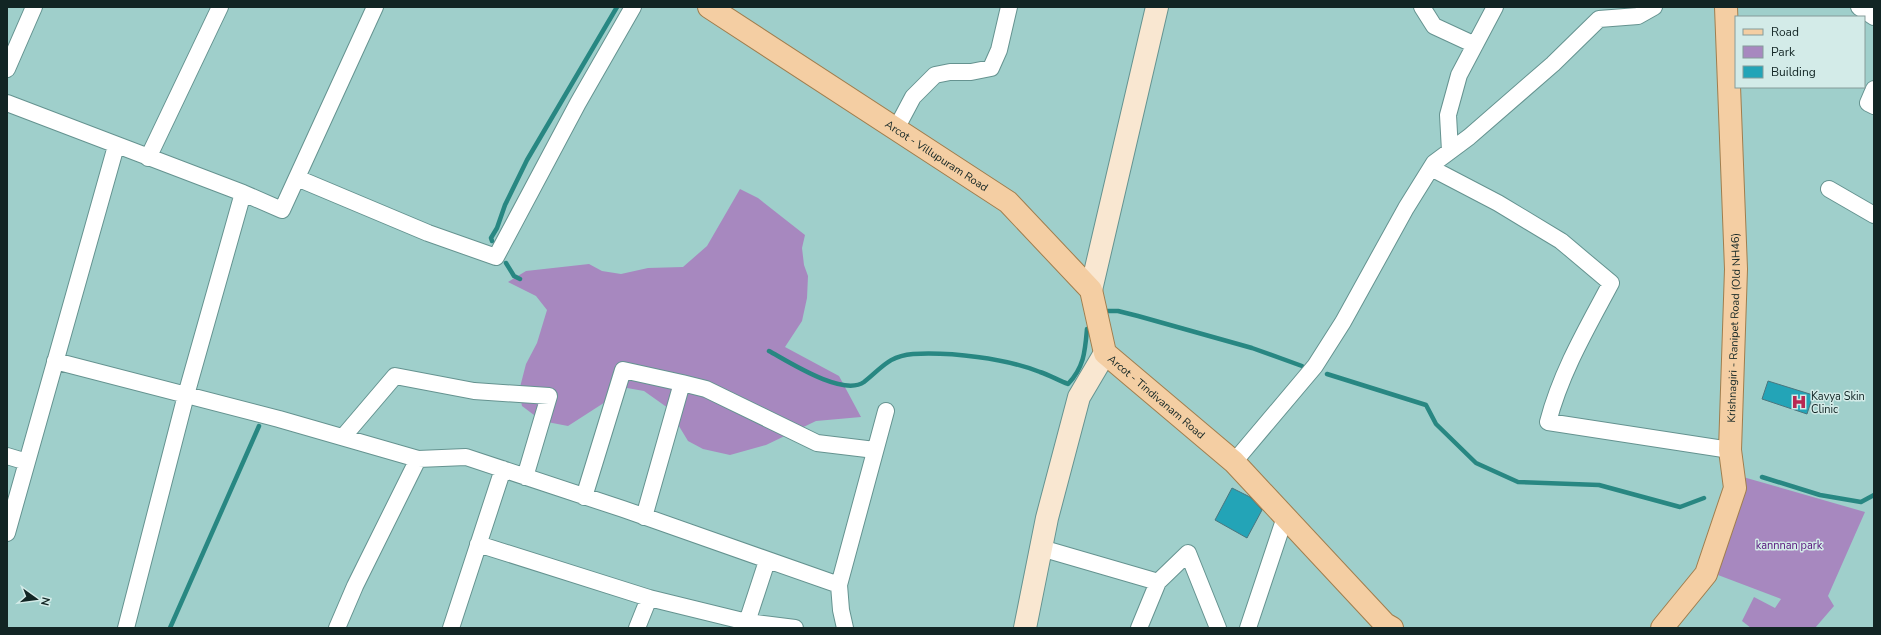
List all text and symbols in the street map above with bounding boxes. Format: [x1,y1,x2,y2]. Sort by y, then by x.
legend [1735,16,1865,88]
text: Road [1771,24,1799,40]
text: Park [1771,44,1796,60]
text: Building [1771,64,1816,80]
street label: Arcot - Villupuram Road [882,117,991,195]
street label: Krishnagiri - Ranipet Road (Old NH46) [1724,233,1744,423]
street label: Arcot - Tindivanam Road [1104,352,1208,442]
place label: Kavya Skin Clinic [1811,389,1865,417]
hospital icon: Kavya Skin Clinic [1790,393,1808,411]
park label: kannnan park [1756,538,1823,553]
north arrow [16,579,56,619]
text: N [37,595,53,607]

